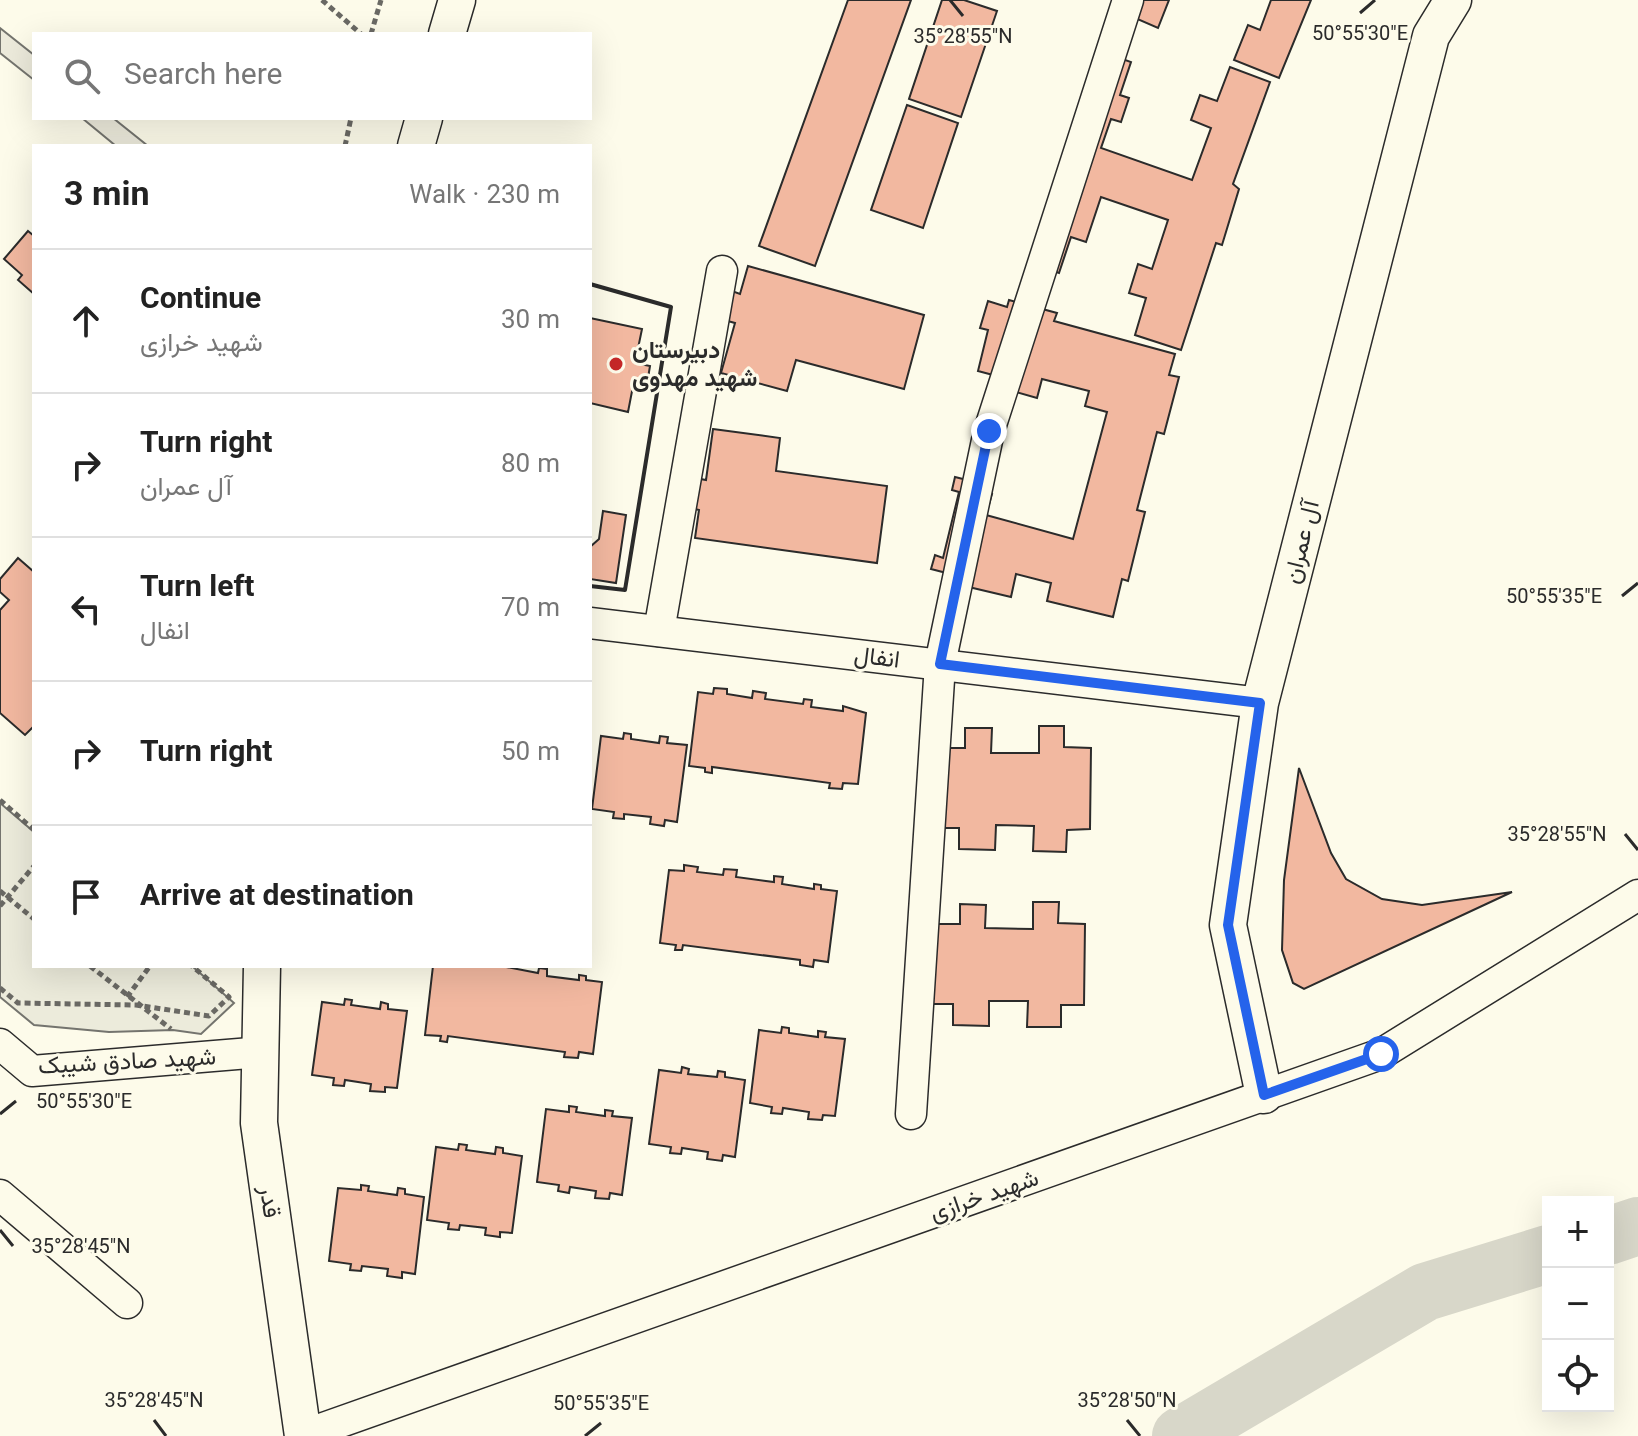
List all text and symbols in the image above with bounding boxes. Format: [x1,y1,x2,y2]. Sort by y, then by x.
text: 50°55'30"E [1312,19,1408,51]
text: 35°28'55"N [913,22,1013,54]
search box [32,32,592,120]
text: Search here [124,53,282,100]
icon: search [60,54,104,98]
text: 3 min [64,170,150,223]
text: Walk · 230 m [409,176,560,217]
text: Continue [140,277,261,324]
icon: ahead [64,299,108,343]
text: 30 m [501,301,560,342]
text: شهید خرازی [140,324,263,365]
place label: دبیرستان شهید مهدوی [632,333,757,399]
marker: دبیرستان شهید مهدوی [607,355,625,373]
route end [971,413,1007,449]
text: Turn right [140,421,272,468]
icon: right [64,443,108,487]
text: 80 m [501,445,560,486]
text: آل عمران [140,468,232,509]
street label: آل عمران [1274,494,1332,588]
text: Turn left [140,565,254,612]
text: 50°55'35"E [1506,582,1602,614]
icon: left [64,587,108,631]
text: 70 m [501,589,560,630]
text: انفال [140,612,190,653]
street label: انفال [852,637,902,681]
text: Turn right [140,730,272,777]
icon: right [64,731,108,775]
text: 50 m [501,733,560,774]
text: 35°28'55"N [1507,820,1607,852]
text: Arrive at destination [140,874,414,921]
icon: arrive [64,875,108,919]
route start [1363,1036,1399,1072]
street label: شهید صادق شیبک [37,1039,217,1087]
text: 50°55'30"E [36,1087,132,1119]
street label: شهید خرازی [925,1160,1044,1233]
street label: قدر [247,1183,289,1221]
map controls [1542,1196,1614,1412]
button: + [1542,1196,1614,1268]
text: 35°28'45"N [31,1232,131,1264]
button: − [1542,1268,1614,1340]
button: locate [1542,1340,1614,1412]
text: 35°28'45"N [104,1386,204,1418]
text: 35°28'50"N [1077,1386,1177,1418]
text: 50°55'35"E [553,1389,649,1421]

